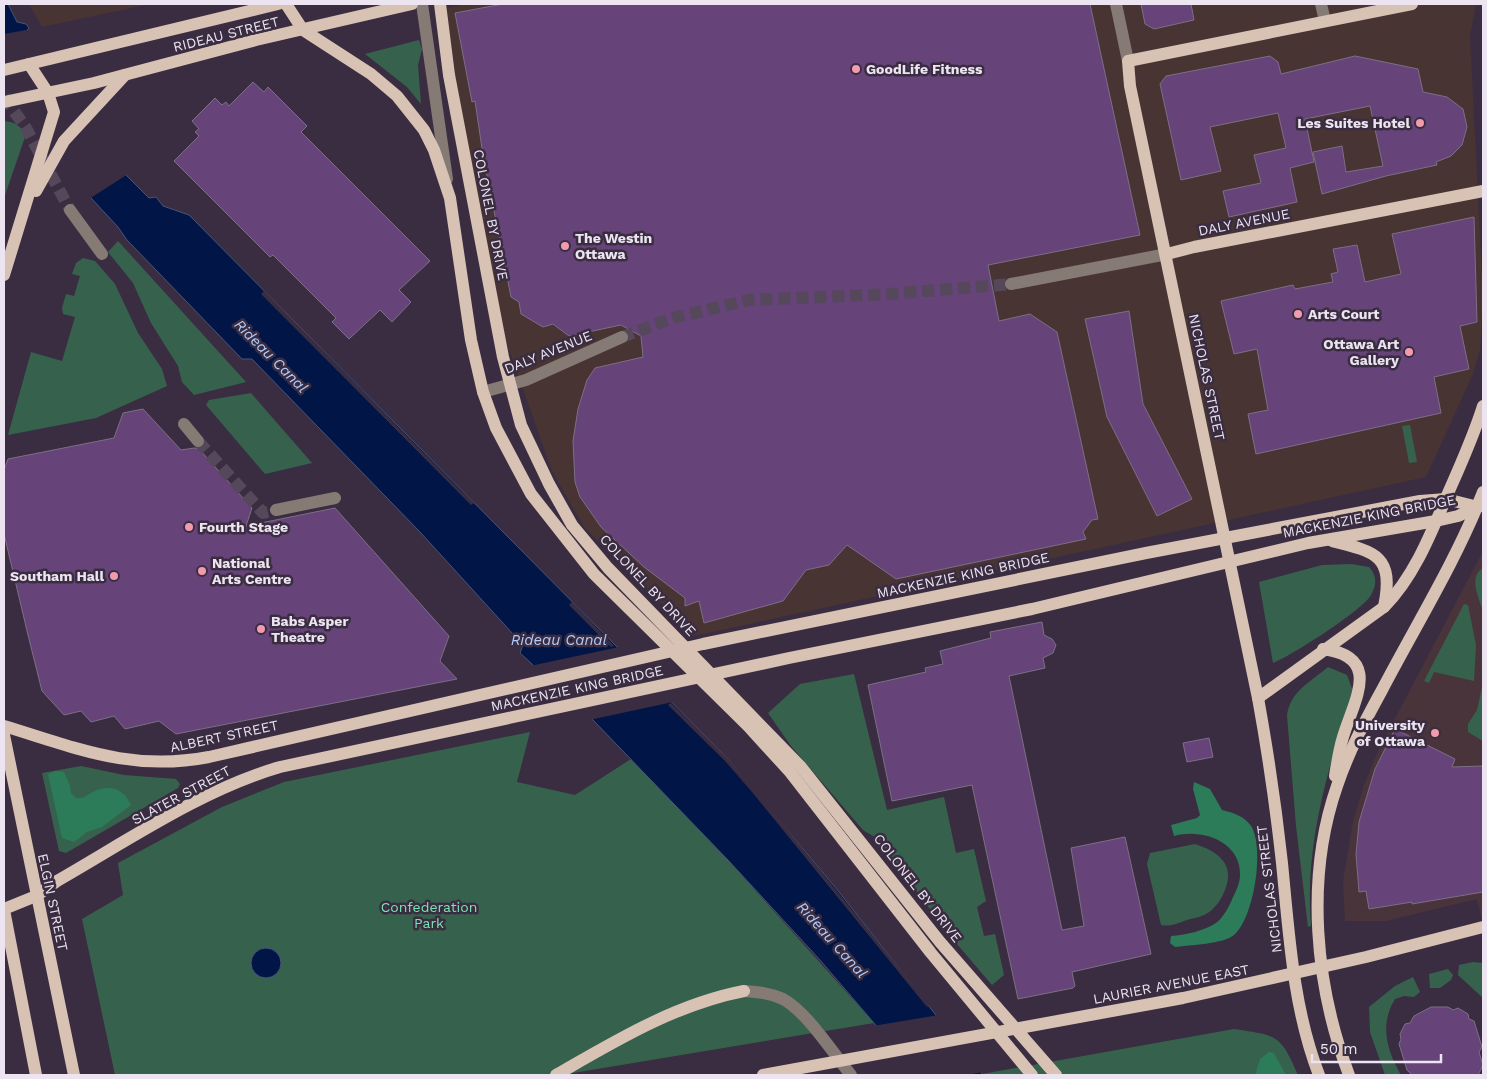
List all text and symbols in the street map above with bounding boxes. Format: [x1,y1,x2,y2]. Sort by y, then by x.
street label: RIDEAU STREET [171,13,281,55]
place label: GoodLife Fitness [866,61,983,77]
marker: GoodLife Fitness [850,63,862,75]
place label: Les Suites Hotel [1297,115,1410,131]
marker: Les Suites Hotel [1414,117,1426,129]
street label: COLONEL BY DRIVE [470,148,512,282]
street label: DALY AVENUE [1197,205,1291,239]
place label: The Westin Ottawa [575,230,652,262]
marker: The Westin Ottawa [559,240,571,252]
place label: Arts Court [1308,306,1379,322]
marker: Arts Court [1292,308,1304,320]
street label: NICHOLAS STREET [1186,312,1228,442]
water label: Rideau Canal [231,316,312,397]
street label: DALY AVENUE [502,327,594,377]
place label: Ottawa Art Gallery [1323,336,1399,368]
marker: Ottawa Art Gallery [1403,346,1415,358]
street label: MACKENZIE KING BRIDGE [1281,491,1457,541]
place label: Fourth Stage [199,519,288,535]
marker: Fourth Stage [183,521,195,533]
street label: COLONEL BY DRIVE [597,531,699,639]
street label: MACKENZIE KING BRIDGE [875,549,1051,601]
place label: National Arts Centre [212,555,291,587]
marker: National Arts Centre [196,565,208,577]
place label: Southam Hall [10,568,104,584]
marker: Southam Hall [108,570,120,582]
place label: Babs Asper Theatre [271,613,348,645]
marker: Babs Asper Theatre [255,623,267,635]
water label: Rideau Canal [511,631,608,649]
street label: MACKENZIE KING BRIDGE [489,662,665,714]
street label: ALBERT STREET [168,717,280,755]
place label: University of Ottawa [1355,717,1426,749]
marker: University of Ottawa [1429,727,1441,739]
street label: SLATER STREET [129,762,234,828]
street label: NICHOLAS STREET [1253,824,1285,954]
street label: COLONEL BY DRIVE [871,831,965,945]
street label: ELGIN STREET [35,852,71,953]
water label: Rideau Canal [793,898,871,982]
park label: Confederation Park [381,899,477,931]
street label: LAURIER AVENUE EAST [1092,961,1251,1007]
scale bar [1312,1032,1441,1064]
text: 50 m [1320,1040,1357,1058]

